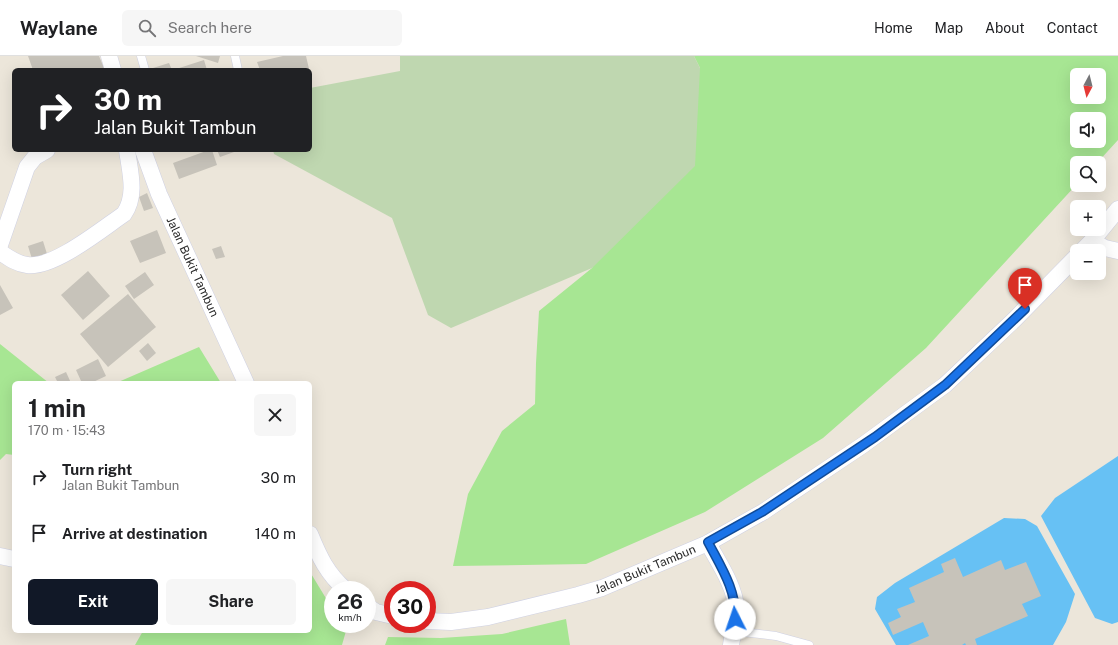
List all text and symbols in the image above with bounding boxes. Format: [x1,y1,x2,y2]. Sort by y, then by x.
search box [122,10,402,46]
text: Waylane [20,17,98,39]
icon: search [136,17,158,39]
text: Search here [168,19,252,36]
text: Home [874,20,913,36]
text: Map [935,20,963,36]
text: About [985,20,1025,36]
text: Contact [1047,20,1098,36]
north arrow [1070,68,1106,104]
map controls [1070,68,1106,280]
text: 30 m [94,83,162,116]
icon: right [28,84,80,136]
button: sound [1070,112,1106,148]
text: Jalan Bukit Tambun [94,117,256,138]
button: search [1070,156,1106,192]
button: + [1070,200,1106,236]
street label: Jalan Bukit Tambun [164,215,222,319]
button: − [1070,244,1106,280]
pin [1008,268,1042,309]
icon: arrive [1014,274,1036,296]
text: 1 min [28,394,86,422]
button: close [254,394,296,436]
text: 170 m · 15:43 [28,423,105,438]
text: Turn right [62,461,132,478]
icon: right [28,466,50,488]
text: 30 m [261,469,296,486]
text: Jalan Bukit Tambun [62,478,179,493]
icon: arrive [28,522,50,544]
text: Arrive at destination [62,525,207,542]
text: 140 m [255,525,296,542]
street label: Jalan Bukit Tambun [593,542,698,597]
button: Exit [28,579,158,625]
button: Share [166,579,296,625]
speed limit sign: 30 [384,581,436,633]
text: 26 [337,590,363,614]
position arrow [714,598,756,640]
text: km/h [338,611,362,623]

